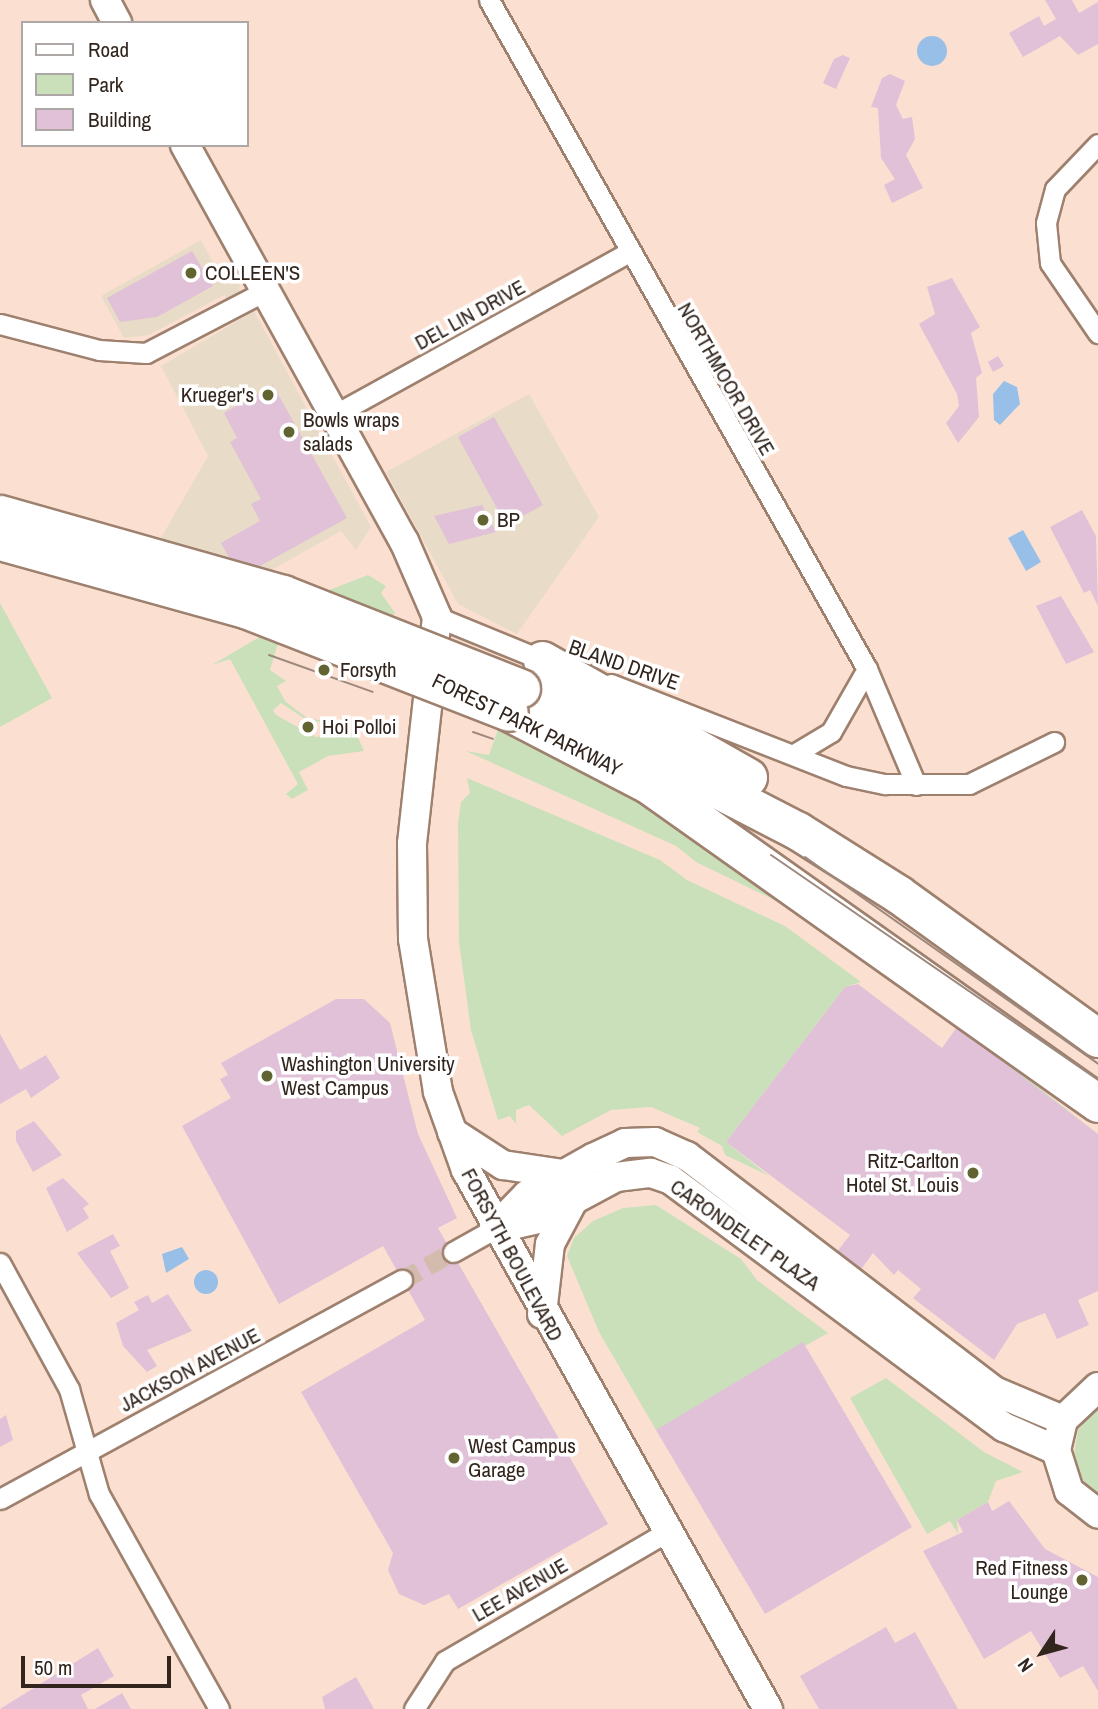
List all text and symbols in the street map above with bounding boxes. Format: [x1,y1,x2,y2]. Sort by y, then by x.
legend [21,21,248,147]
text: Road [88,35,129,64]
text: Park [88,70,123,99]
text: Building [88,105,151,134]
place label: COLLEEN'S [205,260,300,286]
marker: COLLEEN'S [183,265,199,281]
street label: DEL LIN DRIVE [410,274,530,356]
street label: NORTHMOOR DRIVE [672,298,780,460]
place label: Krueger's [181,382,254,408]
marker: Krueger's [260,387,276,403]
place label: Bowls wraps salads [303,407,400,457]
marker: Bowls wraps salads [281,424,297,440]
place label: BP [497,507,520,533]
marker: BP [475,512,491,528]
street label: BLAND DRIVE [566,634,682,696]
place label: Forsyth [340,657,397,683]
marker: Forsyth [314,660,334,680]
street label: FOREST PARK PARKWAY [428,668,626,782]
place label: Hoi Polloi [322,714,397,740]
marker: Hoi Polloi [300,719,316,735]
place label: Washington University West Campus [281,1051,455,1101]
marker: Washington University West Campus [259,1068,275,1084]
place label: Ritz-Carlton Hotel St. Louis [846,1148,959,1198]
street label: FORSYTH BOULEVARD [456,1164,568,1346]
marker: Ritz-Carlton Hotel St. Louis [965,1165,981,1181]
street label: CARONDELET PLAZA [665,1174,825,1296]
street label: JACKSON AVENUE [115,1322,265,1418]
place label: West Campus Garage [468,1433,576,1483]
marker: West Campus Garage [446,1450,462,1466]
street label: LEE AVENUE [467,1552,573,1628]
place label: Red Fitness Lounge [975,1555,1068,1605]
marker: Red Fitness Lounge [1074,1572,1090,1588]
north arrow [1007,1618,1077,1688]
scale bar [24,1642,175,1686]
text: 50 m [34,1653,72,1682]
text: N [1011,1653,1039,1678]

